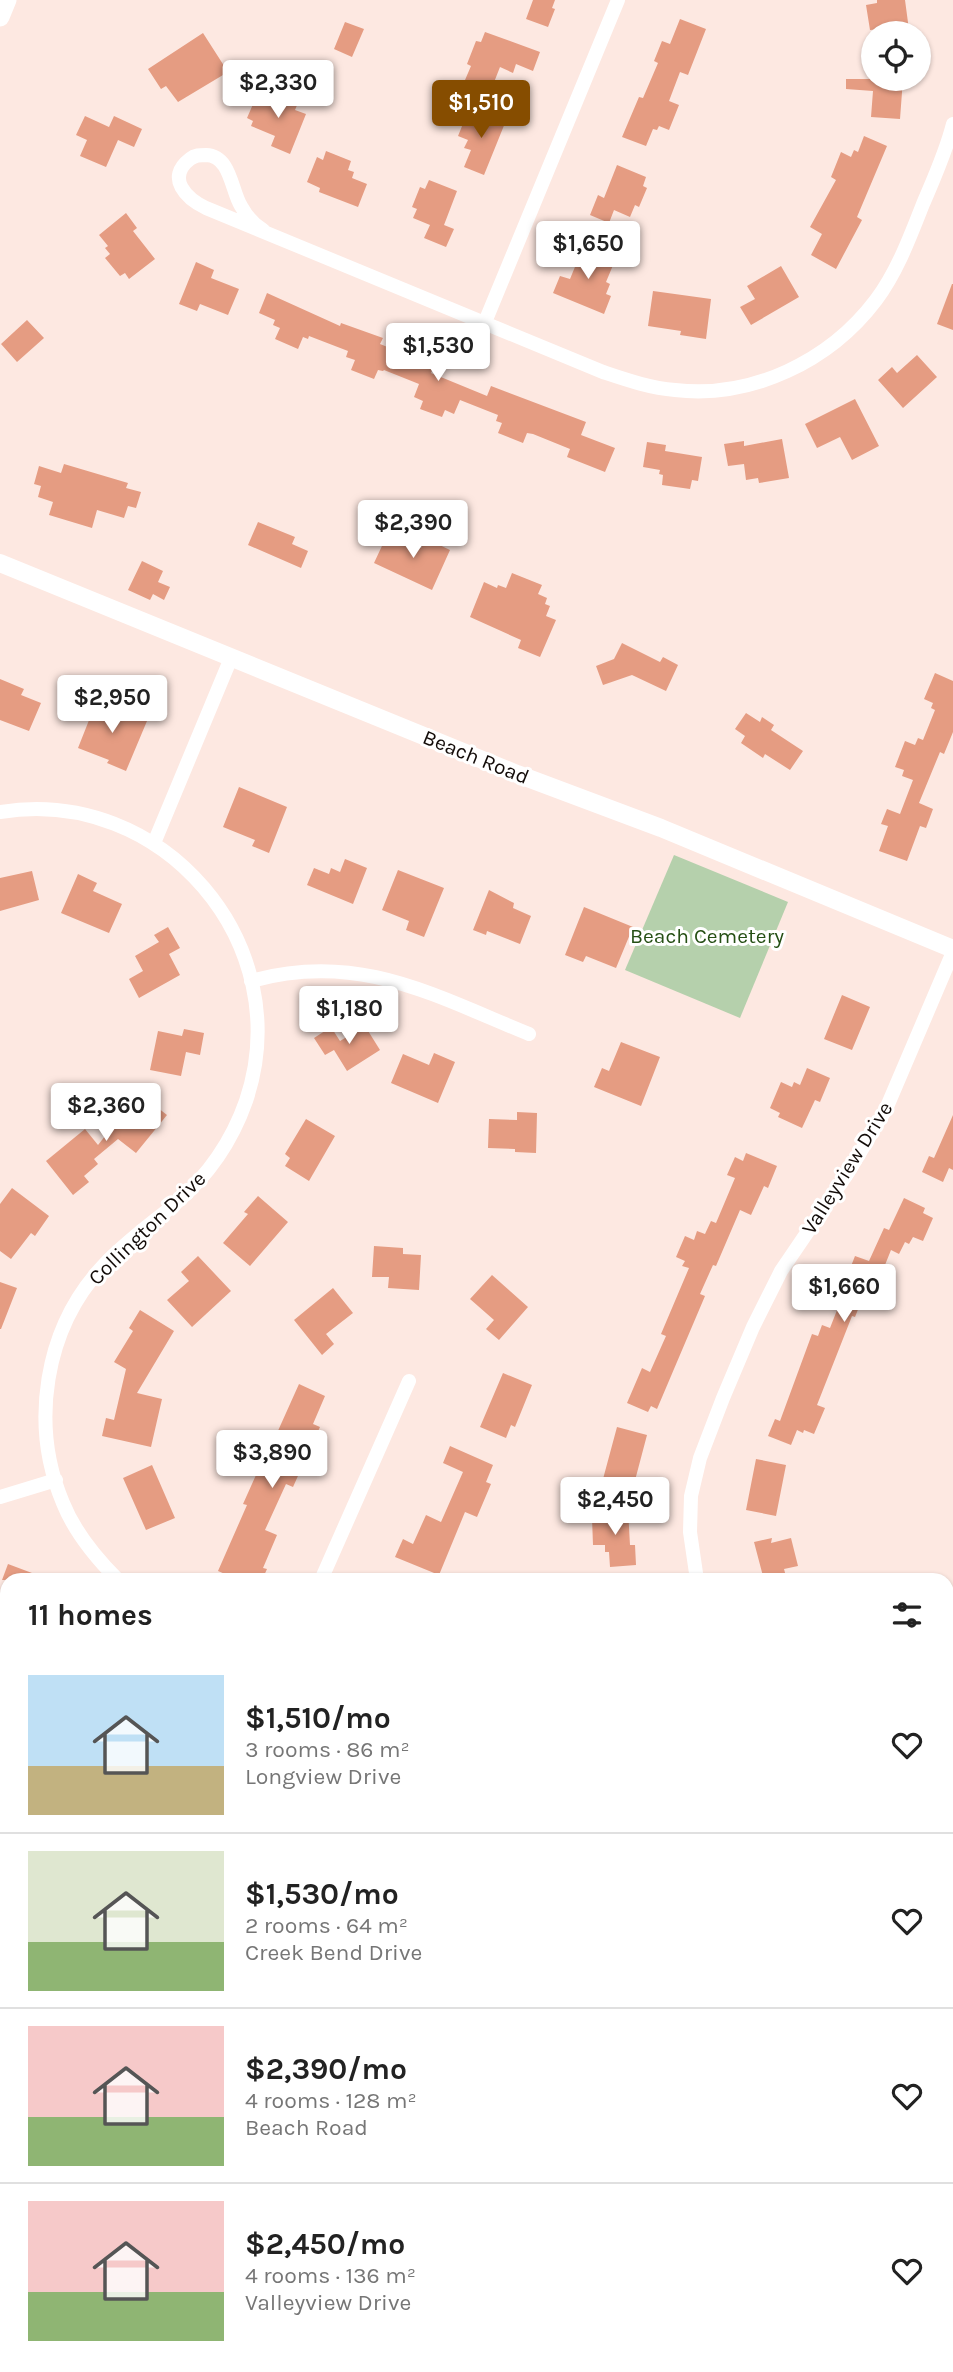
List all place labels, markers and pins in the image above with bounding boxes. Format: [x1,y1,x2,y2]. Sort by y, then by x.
pin: $2,330 [221,60,335,120]
pin: $1,510 [424,80,538,140]
pin: $1,650 [531,222,645,281]
pin: $1,530 [381,324,495,383]
pin: $2,390 [356,500,470,560]
pin: $2,950 [55,676,169,735]
pin: $1,180 [292,986,406,1046]
pin: $2,360 [49,1084,163,1143]
pin: $1,660 [787,1264,901,1324]
pin: $3,890 [215,1430,329,1490]
pin: $2,450 [558,1478,672,1537]

